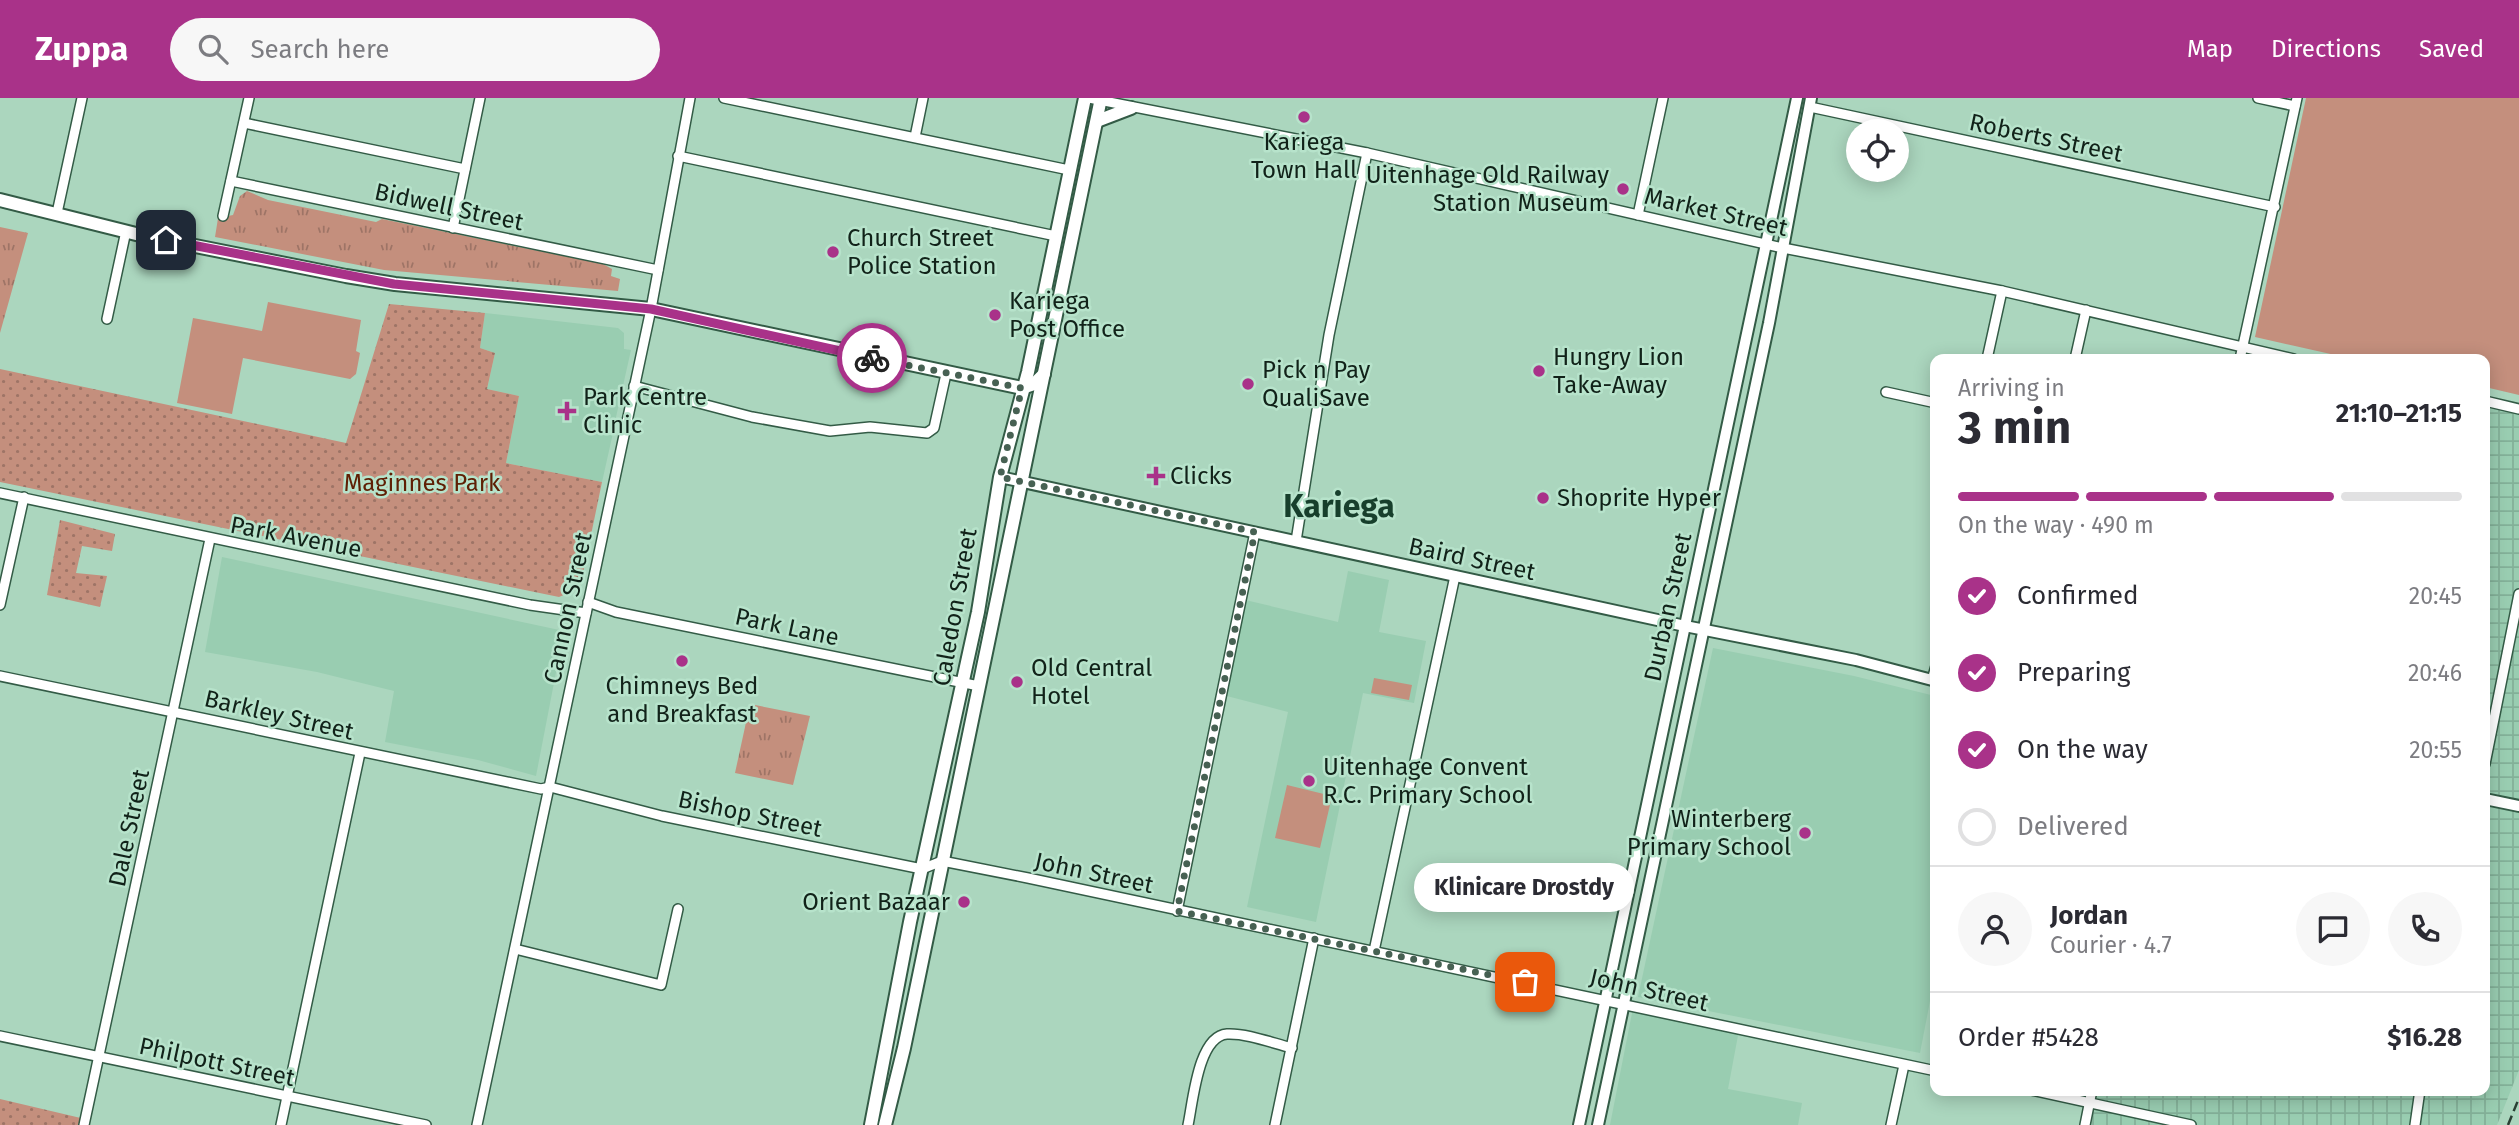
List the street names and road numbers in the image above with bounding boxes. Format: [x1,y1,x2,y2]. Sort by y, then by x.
street label: Roberts Street [1967,108,2126,168]
street label: Bidwell Street [372,178,526,237]
street label: Market Street [1642,182,1791,242]
street label: Park Avenue [228,511,364,563]
street label: Caledon Street [927,526,983,688]
street label: Cannon Street [538,529,598,686]
street label: Durban Street [1639,530,1697,684]
street label: Baird Street [1406,532,1538,586]
street label: Park Lane [732,602,842,652]
street label: Barkley Street [202,684,357,746]
street label: Dale Street [103,766,155,889]
street label: Bishop Street [675,785,825,843]
street label: John Street [1032,847,1156,899]
street label: John Street [1587,963,1711,1017]
street label: Philpott Street [137,1032,298,1092]

